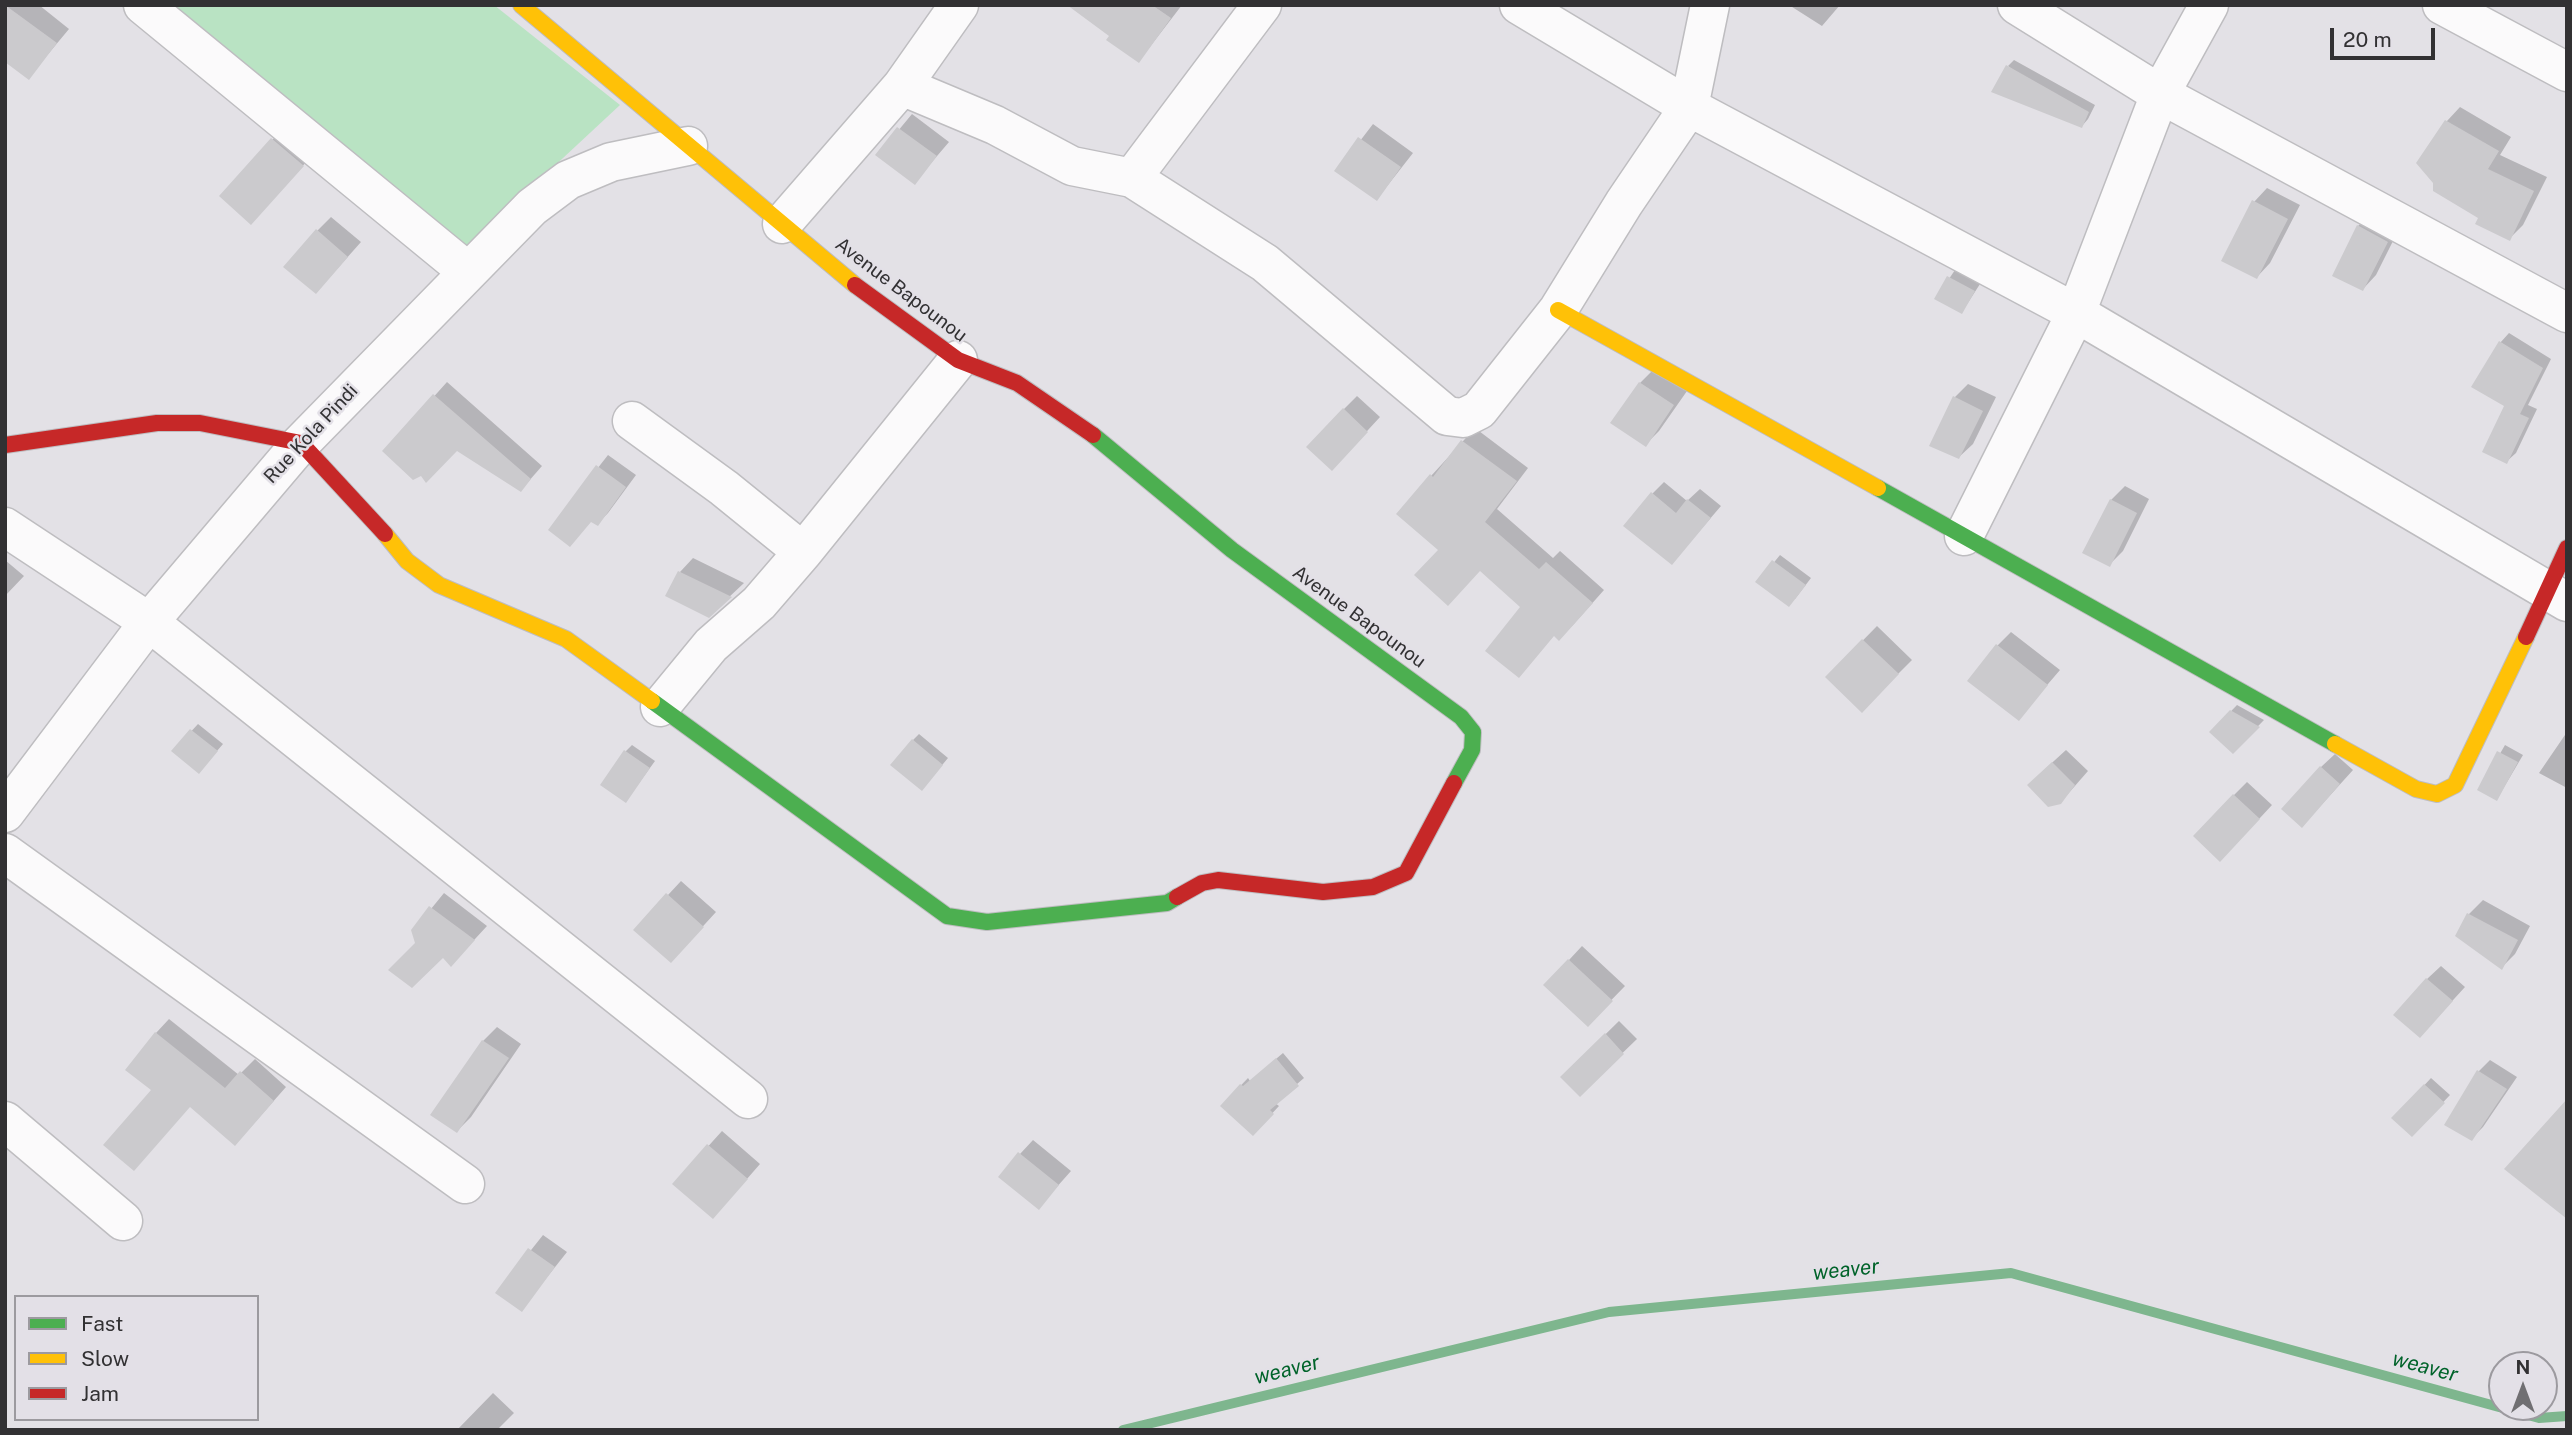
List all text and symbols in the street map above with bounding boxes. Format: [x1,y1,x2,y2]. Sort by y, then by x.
scale bar [2334,14,2439,58]
text: 20 m [2343,27,2392,52]
street label: Avenue Bapounou [831,233,971,347]
street label: Rue Kola Pindi [259,380,363,488]
street label: Avenue Bapounou [1288,561,1430,673]
water label: weaver [1812,1254,1880,1286]
legend [14,1295,259,1421]
text: Fast [81,1311,123,1336]
text: Slow [81,1346,129,1371]
water label: weaver [2390,1346,2460,1388]
water label: weaver [1252,1350,1322,1390]
north arrow [2488,1351,2558,1421]
text: N [2516,1356,2530,1378]
text: Jam [81,1381,119,1406]

